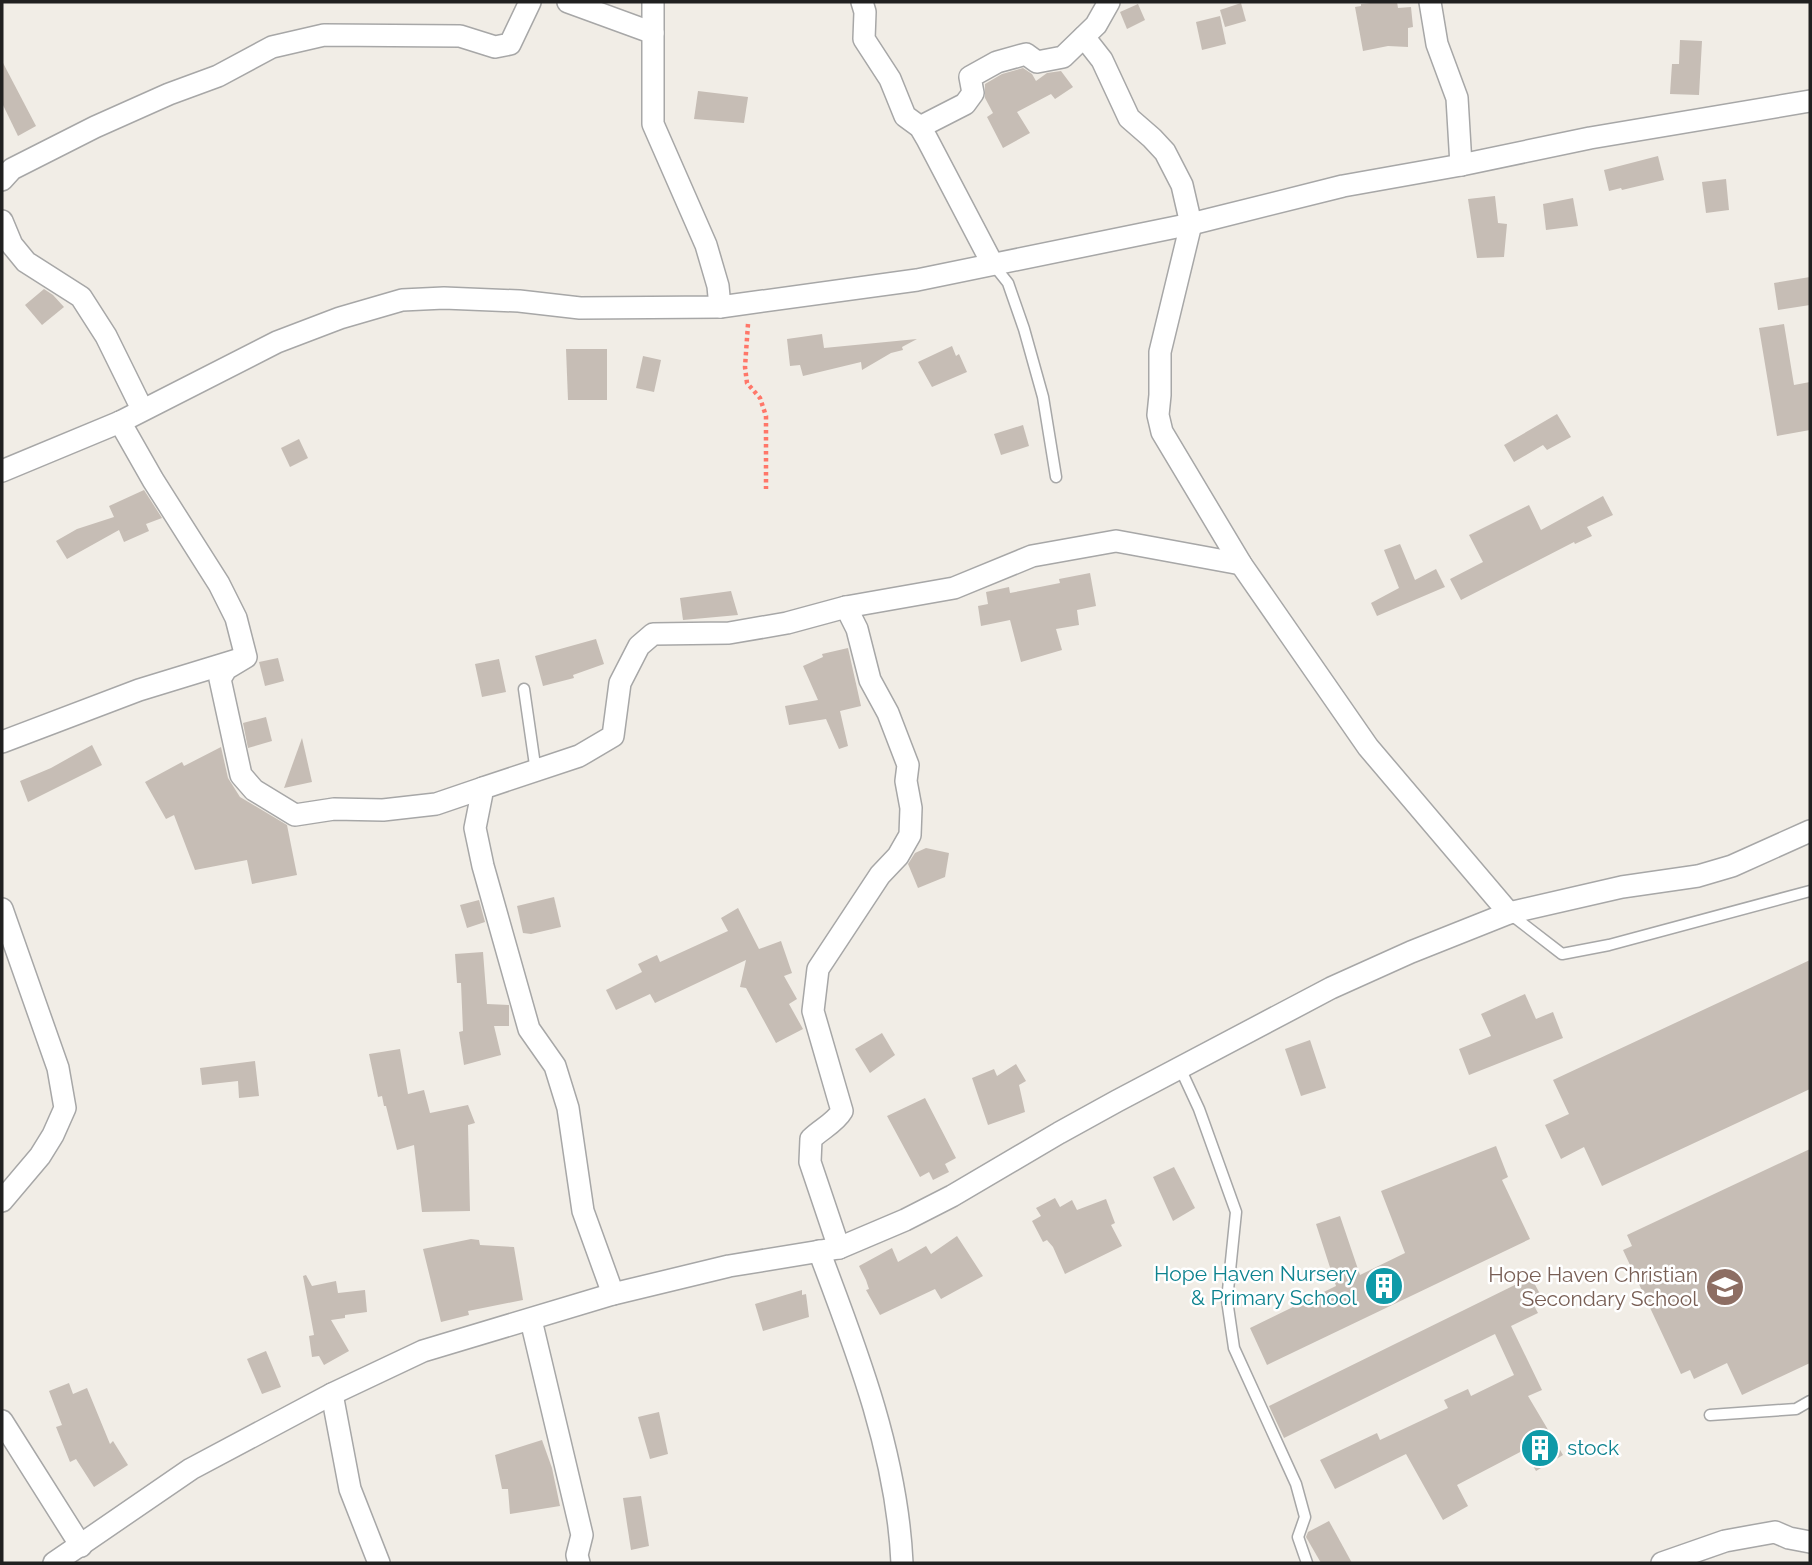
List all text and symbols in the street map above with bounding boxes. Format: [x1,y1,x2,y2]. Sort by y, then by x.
place label: Hope Haven Nursery & Primary School [1154,1261,1357,1310]
place label: Hope Haven Christian Secondary School [1488,1262,1698,1311]
building icon: Hope Haven Nursery & Primary School [1363,1265,1405,1307]
school or university icon: Hope Haven Christian Secondary School [1704,1266,1746,1308]
building icon: stock [1519,1427,1561,1469]
place label: stock [1567,1435,1619,1460]

